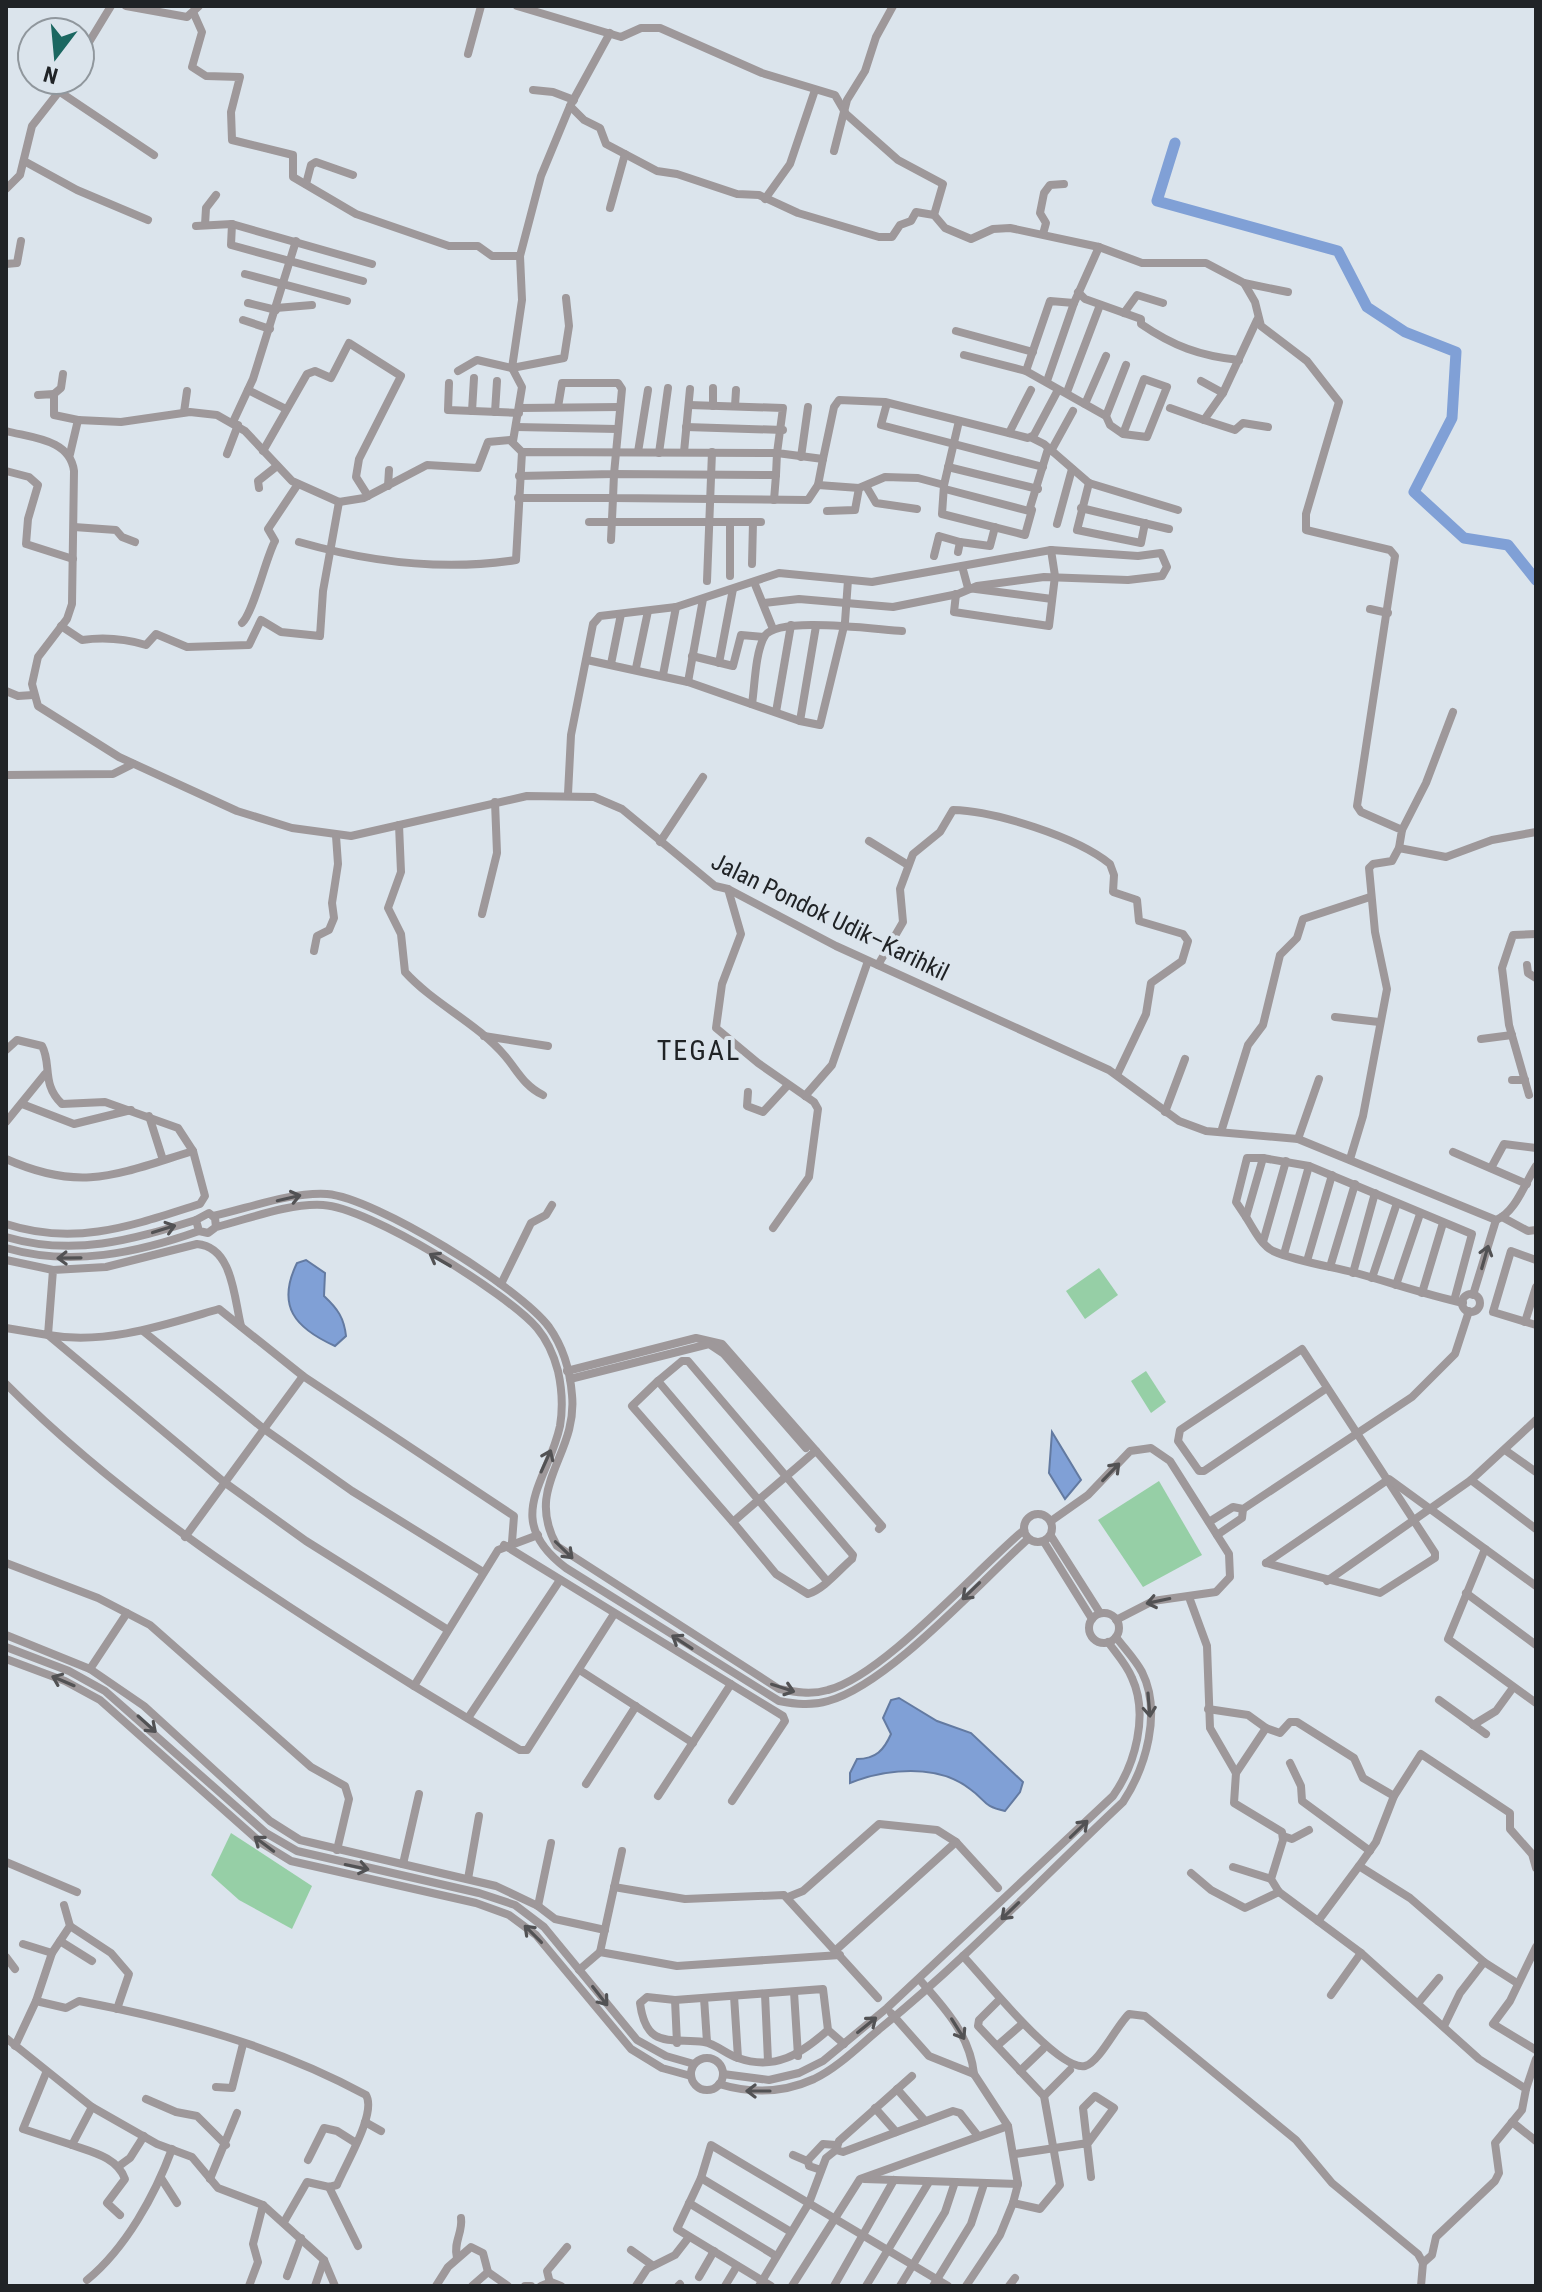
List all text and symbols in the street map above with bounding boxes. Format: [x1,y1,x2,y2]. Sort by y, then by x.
north arrow [16,16,96,96]
text: N [41,61,61,89]
street label: Jalan Pondok Udik–Karihkil [707,847,953,987]
district label: TEGAL [657,1034,741,1067]
one-way arrow [276,1190,302,1205]
one-way arrow [152,1221,177,1236]
one-way arrow [1478,1245,1493,1271]
one-way arrow [56,1250,82,1266]
one-way arrow [429,1252,452,1268]
one-way arrow [540,1449,555,1473]
one-way arrow [1101,1462,1120,1482]
one-way arrow [554,1541,574,1560]
one-way arrow [961,1582,981,1601]
one-way arrow [1145,1594,1171,1609]
one-way arrow [672,1634,694,1651]
one-way arrow [52,1673,76,1687]
one-way arrow [770,1682,795,1696]
one-way arrow [1141,1691,1156,1718]
one-way arrow [136,1715,156,1733]
one-way arrow [1068,1820,1088,1839]
one-way arrow [254,1836,275,1853]
one-way arrow [344,1860,370,1875]
one-way arrow [1001,1901,1020,1920]
one-way arrow [524,1924,543,1944]
one-way arrow [591,1985,608,2007]
one-way arrow [856,2016,877,2033]
one-way arrow [950,2017,966,2040]
one-way arrow [745,2083,772,2099]

